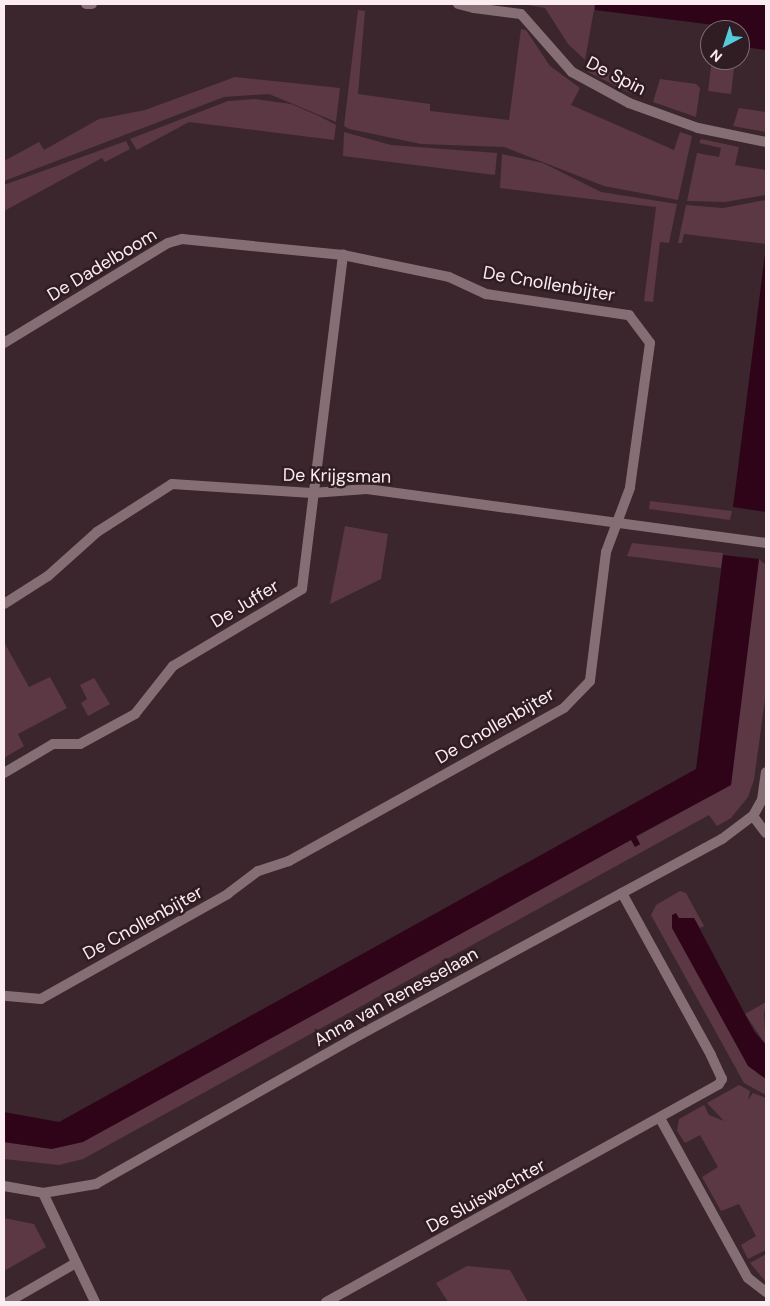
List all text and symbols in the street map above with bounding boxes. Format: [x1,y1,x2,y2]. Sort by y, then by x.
north arrow [700,20,750,70]
text: N [706,46,726,66]
street label: De Spin [583,52,649,100]
street label: De Dadelboom [43,224,161,306]
street label: De Cnollenbijter [481,262,617,306]
street label: De Krijgsman [283,464,391,488]
street label: De Juffer [207,575,283,633]
street label: De Cnollenbijter [432,683,558,769]
street label: De Cnollenbijter [79,881,207,965]
street label: Anna van Renesselaan [310,943,482,1051]
street label: De Sluiswachter [423,1154,549,1238]

